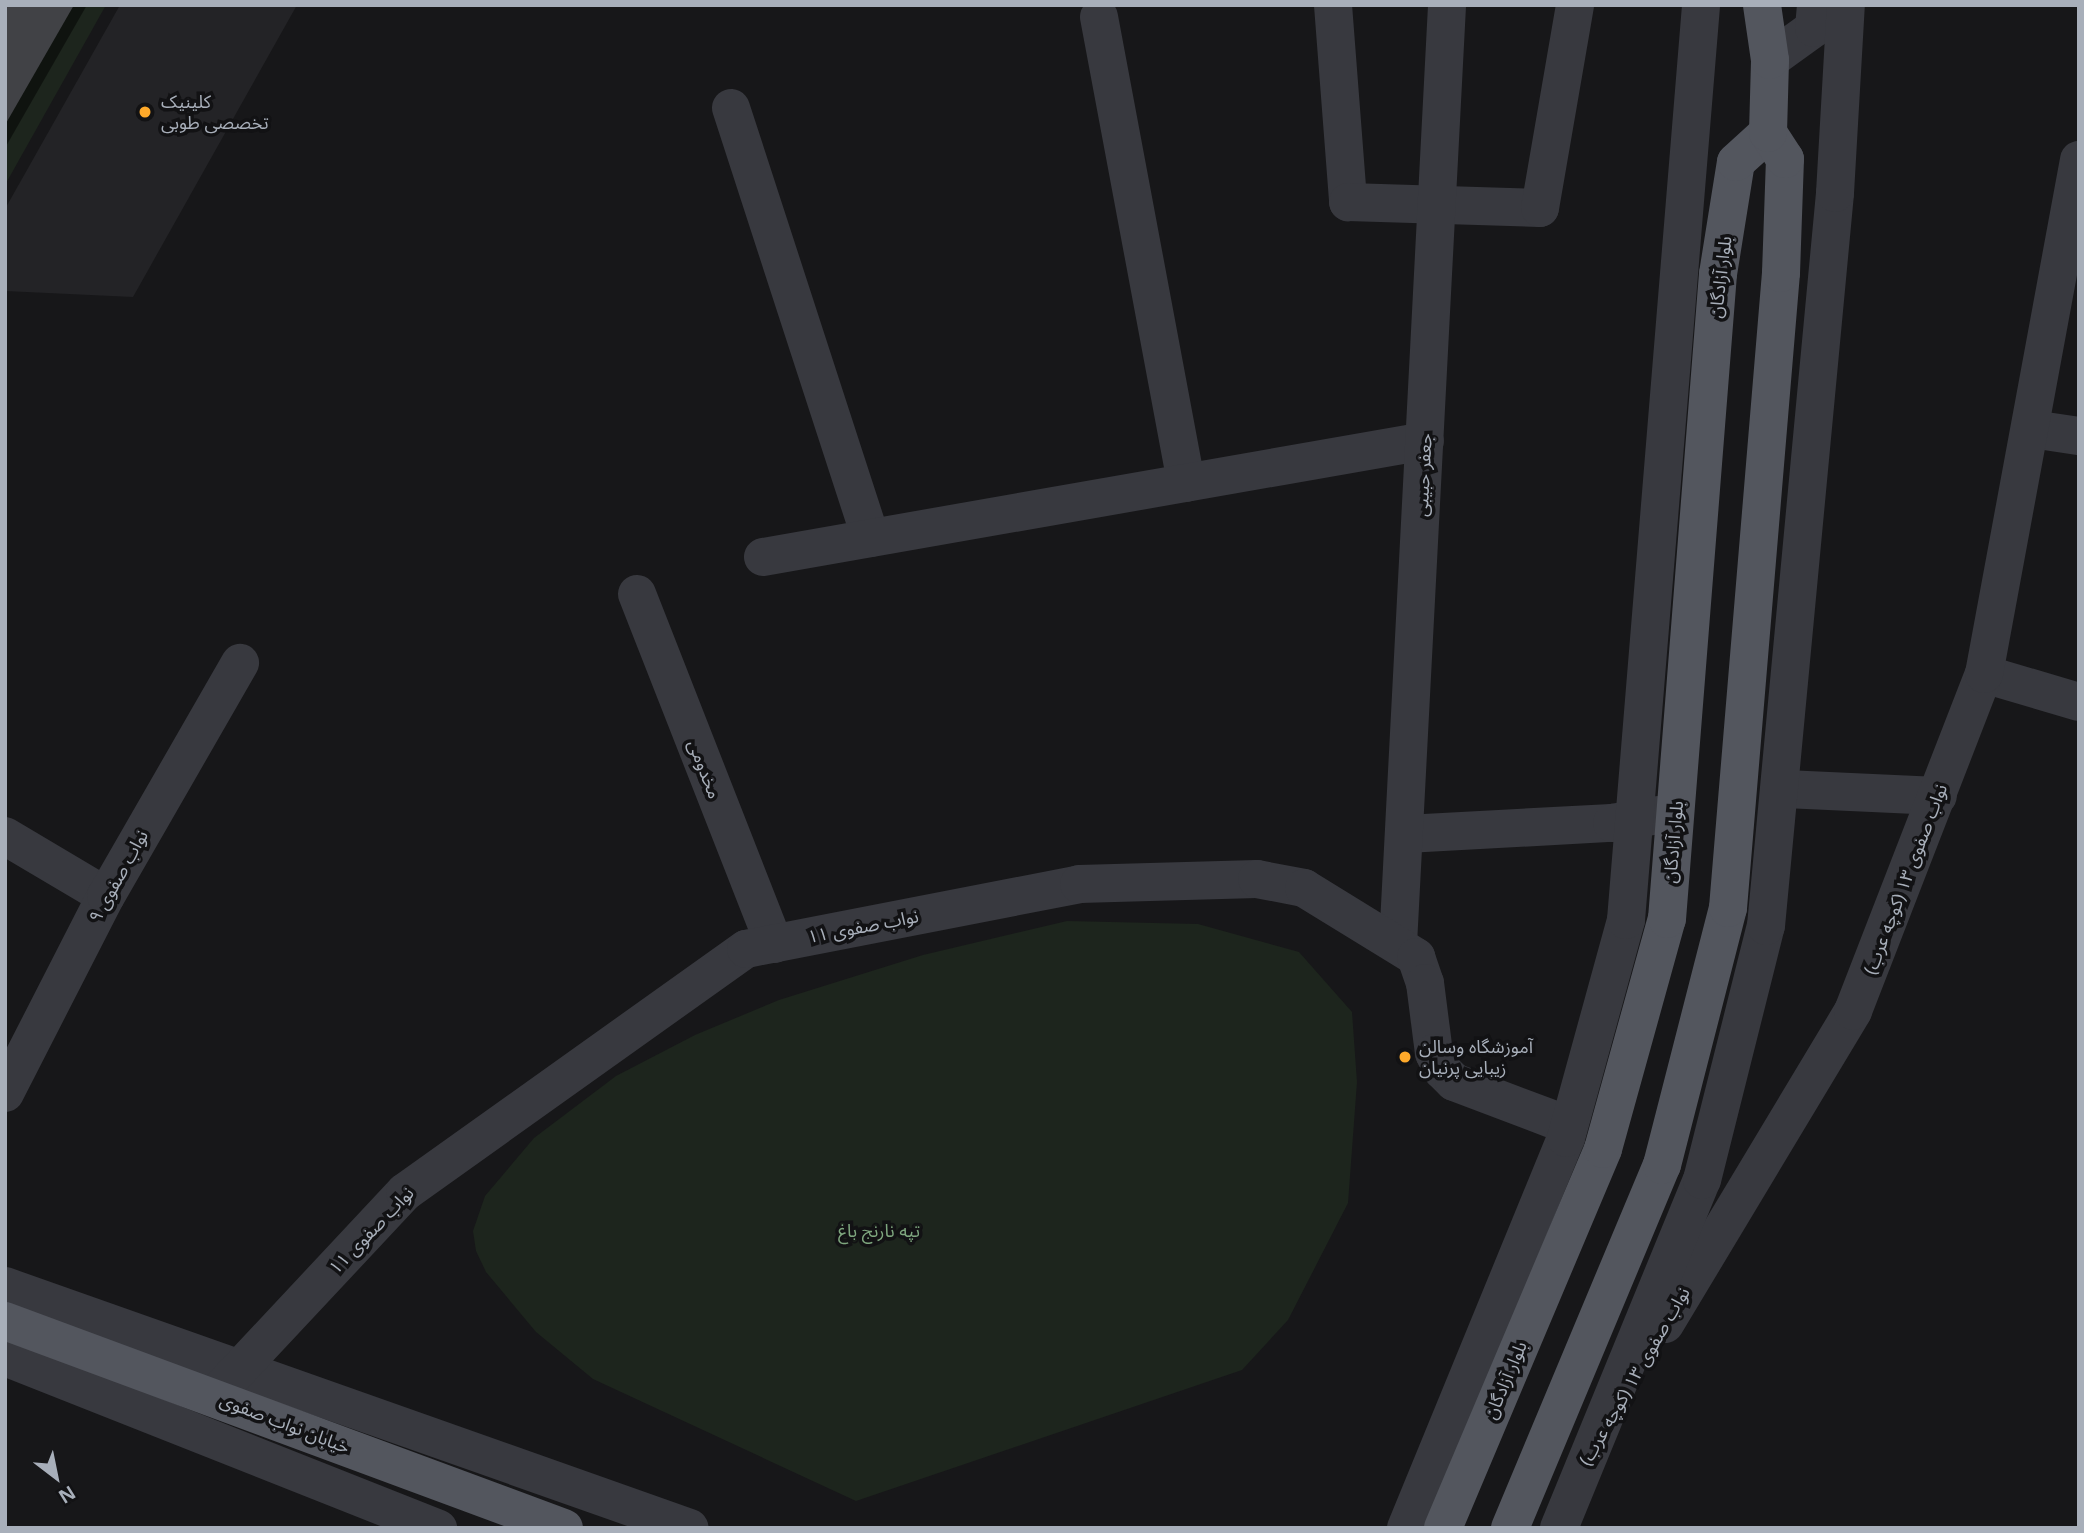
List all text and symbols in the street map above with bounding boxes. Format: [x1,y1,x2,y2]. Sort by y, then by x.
place label: کلینیک تخصصی طوبی [161,91,269,134]
marker: کلینیک تخصصی طوبی [135,102,155,122]
street label: بلوار آزادگان [1704,235,1736,319]
street label: جعفر حبیبی [1410,433,1436,517]
street label: مخدومی [684,737,726,801]
street label: نواب صفوی ۱۳ (کوچه عرب) [1859,781,1951,977]
street label: بلوار آزادگان [1659,800,1687,884]
street label: نواب صفوی ۹ [84,826,152,926]
street label: نواب صفوی ۱۱ [806,905,920,947]
place label: آموزشگاه وسالن زیبایی پرنیان [1419,1036,1533,1078]
marker: آموزشگاه وسالن زیبایی پرنیان [1397,1049,1413,1065]
street label: نواب صفوی ۱۱ [324,1182,418,1278]
park label: تپه نارنج باغ [838,1219,920,1241]
street label: نواب صفوی ۱۳ (کوچه عرب) [1574,1283,1694,1469]
street label: بلوار آزادگان [1479,1338,1531,1422]
street label: خیابان نواب صفوی [217,1388,353,1458]
north arrow [21,1442,91,1512]
text: N [54,1480,81,1510]

